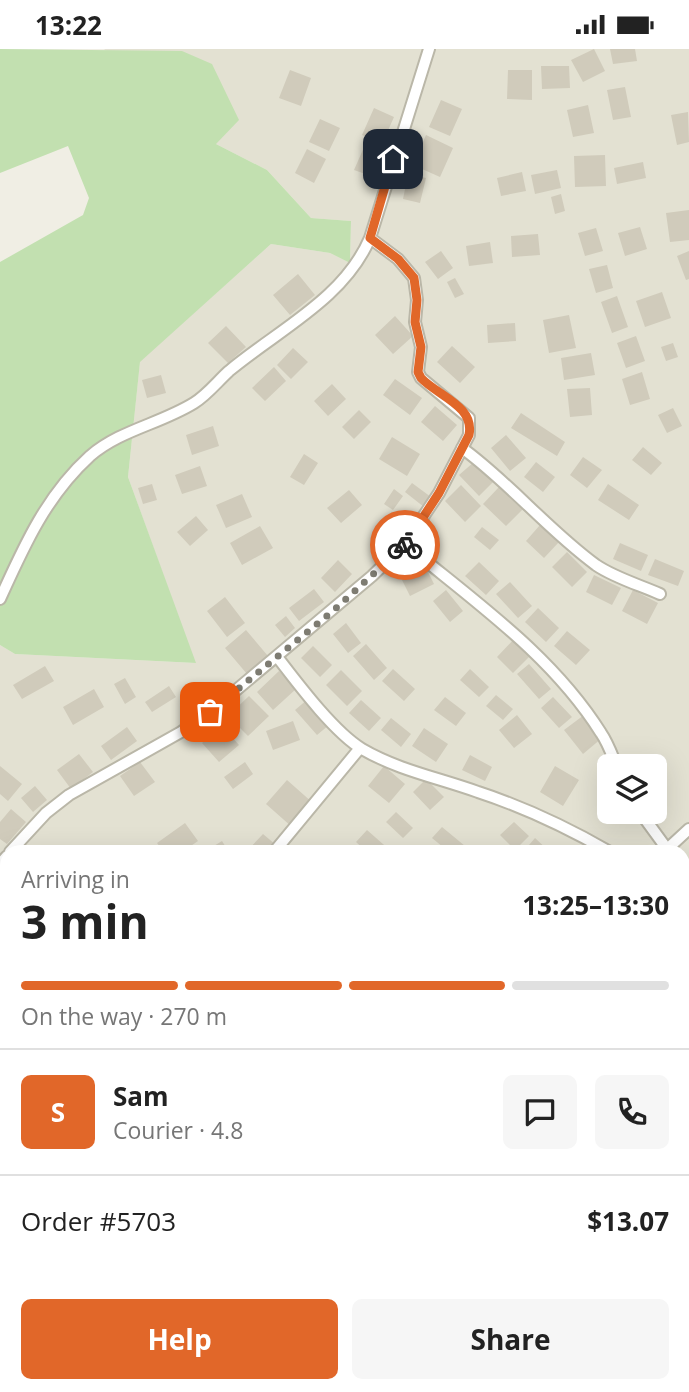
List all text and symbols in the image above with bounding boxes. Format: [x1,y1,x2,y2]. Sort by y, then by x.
text: 13:22 [35,7,102,43]
pin [363,129,423,189]
icon: home [374,140,412,178]
courier [370,510,440,580]
icon: bike [386,526,424,564]
pin [180,682,240,742]
icon: bag [191,693,229,731]
map controls [597,754,667,824]
button: layers [597,754,667,824]
text: Arriving in [21,863,130,895]
text: 13:25–13:30 [522,887,669,923]
text: 3 min [21,890,149,952]
text: On the way · 270 m [21,1000,227,1032]
button: chat [503,1075,577,1149]
button: phone [595,1075,669,1149]
text: Sam [113,1078,169,1114]
text: S [51,1094,65,1130]
text: Courier · 4.8 [113,1114,243,1146]
text: Order #5703 [21,1203,176,1239]
text: $13.07 [587,1203,669,1239]
button: Help [21,1299,338,1379]
button: Share [352,1299,669,1379]

